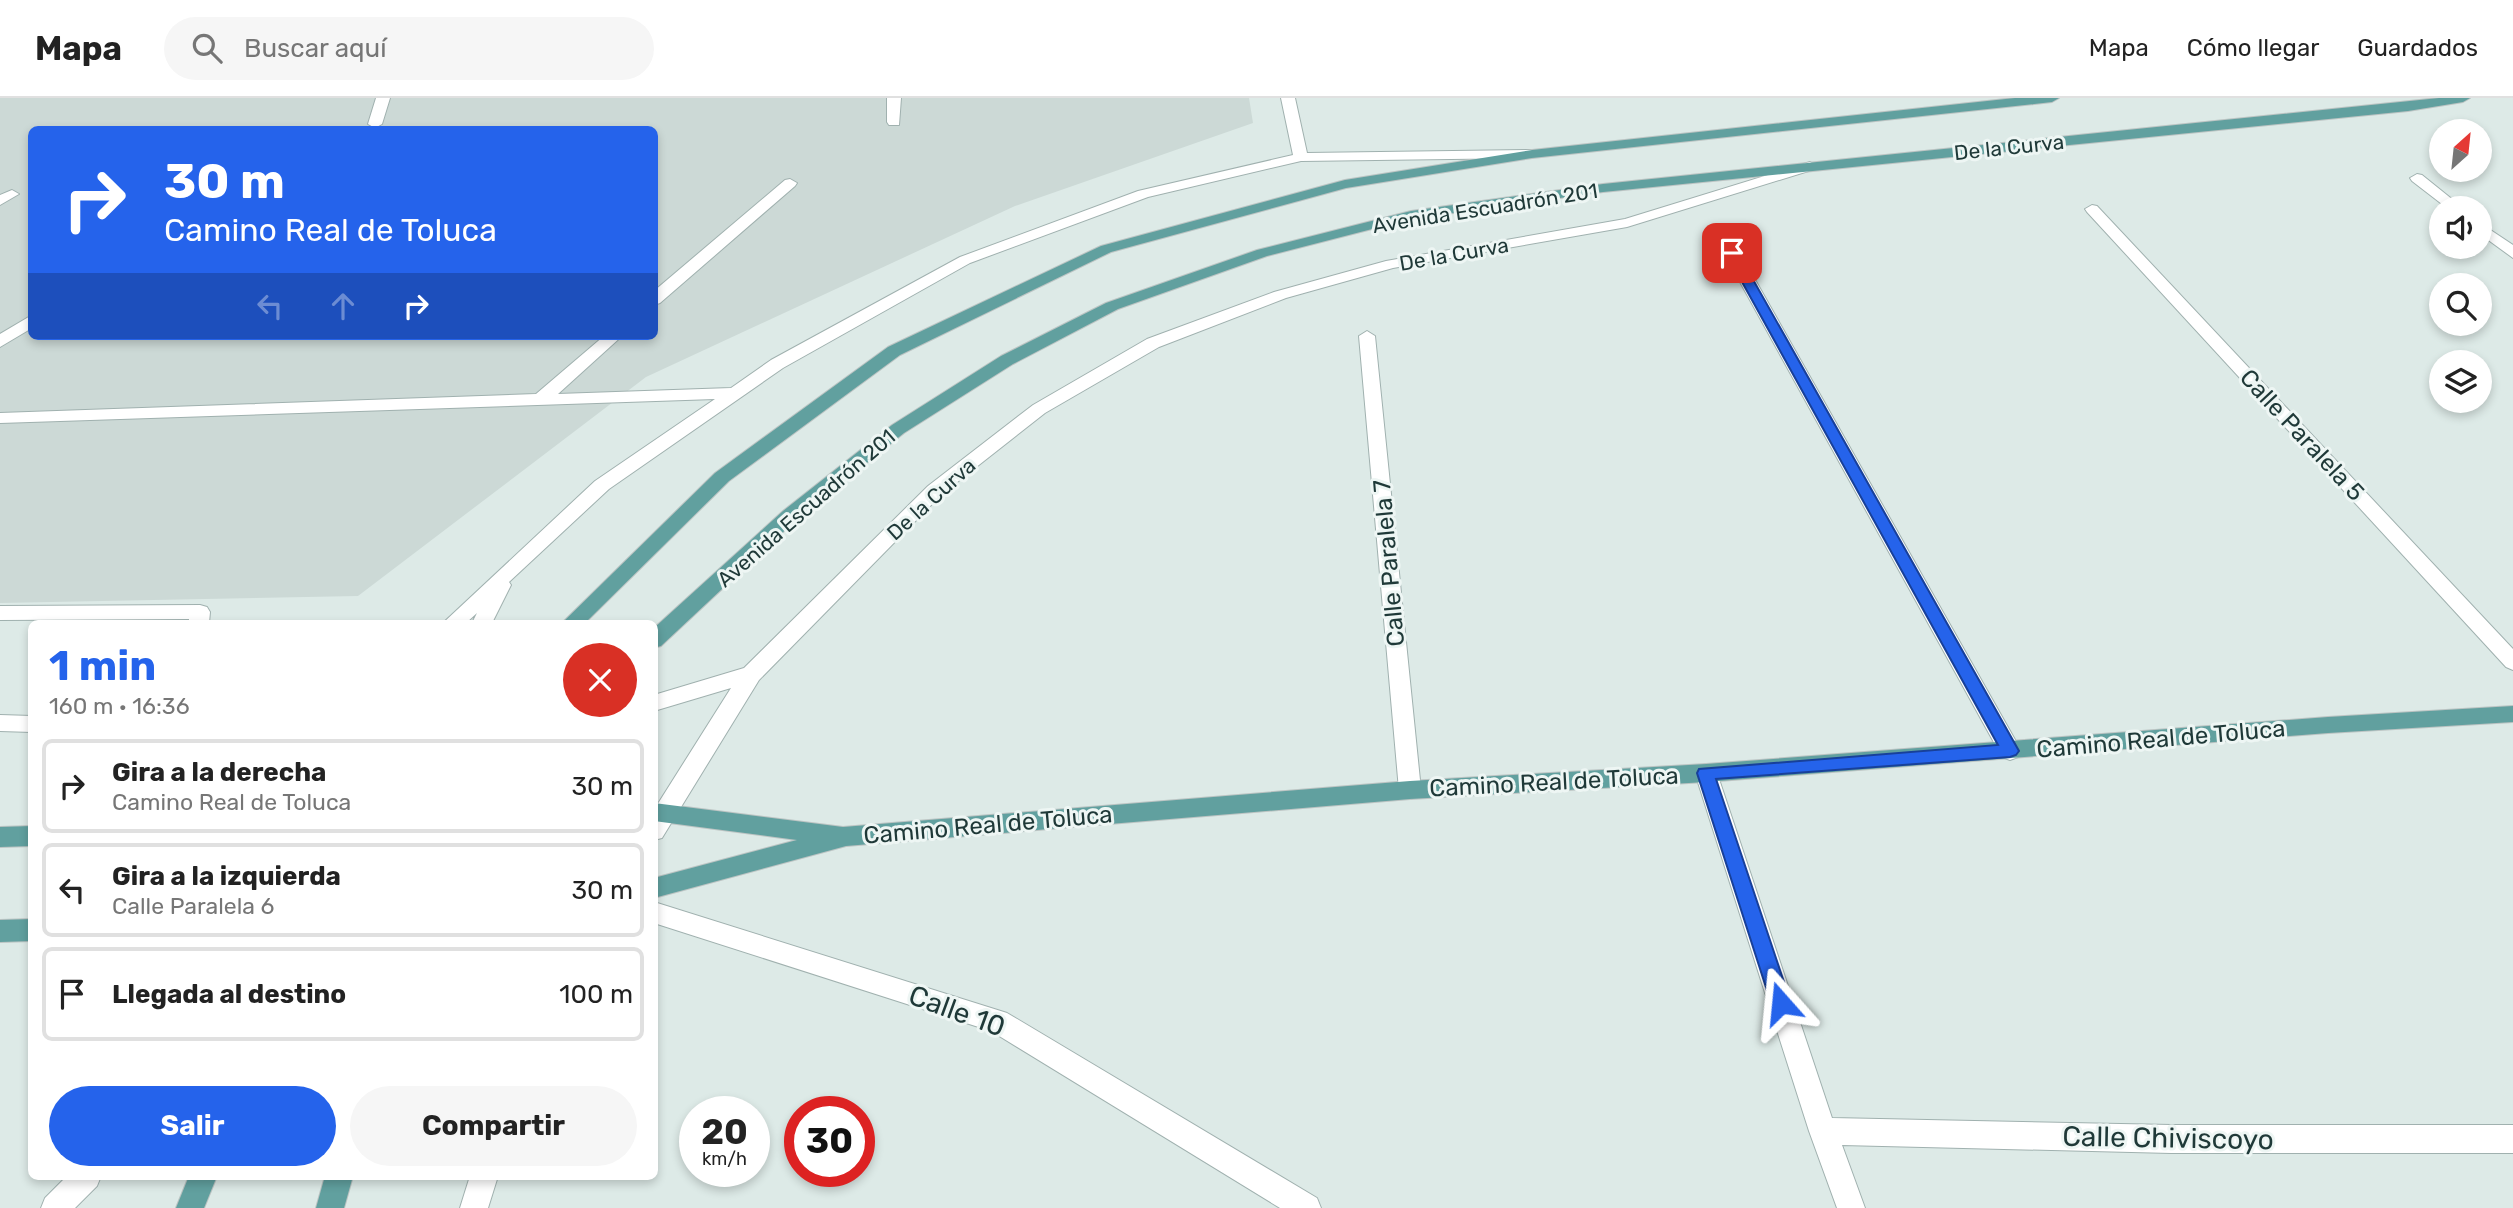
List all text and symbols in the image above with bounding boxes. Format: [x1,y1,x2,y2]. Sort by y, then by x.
search box [164,17,654,80]
text: Mapa [35,29,122,68]
icon: search [188,29,226,67]
text: Buscar aquí [244,33,387,64]
text: Mapa [2089,34,2149,62]
text: Cómo llegar [2187,34,2319,62]
text: Guardados [2357,34,2478,62]
north arrow [2429,119,2492,182]
map controls [2429,119,2492,413]
street label: De la Curva [1953,129,2065,165]
text: 30 m [164,152,285,210]
icon: right [49,154,140,245]
street label: Avenida Escuadrón 201 [1371,178,1599,238]
button: sound [2429,196,2492,259]
text: Camino Real de Toluca [164,211,497,249]
pin [1702,223,1762,283]
street label: De la Curva [1397,232,1511,276]
icon: arrive [1713,234,1751,272]
button: search [2429,273,2492,336]
icon: left [251,287,289,325]
icon: ahead [324,287,362,325]
icon: right [397,287,435,325]
button: layers [2429,350,2492,413]
street label: Calle Paralela 5 [2234,364,2370,506]
street label: Avenida Escuadrón 201 [712,424,900,592]
street label: De la Curva [882,453,980,545]
street label: Calle Paralela 7 [1368,478,1410,648]
text: 1 min [49,641,156,691]
button: close [563,643,637,717]
text: 160 m · 16:36 [49,692,190,720]
street label: Camino Real de Toluca [2035,714,2287,764]
text: Gira a la derecha [112,757,326,788]
street label: Camino Real de Toluca [1429,761,1679,803]
icon: right [53,767,91,805]
text: 30 m [571,771,633,802]
text: Camino Real de Toluca [112,788,351,816]
street label: Camino Real de Toluca [862,800,1114,850]
text: Gira a la izquierda [112,861,341,892]
icon: left [53,871,91,909]
text: 30 m [571,875,633,906]
text: Calle Paralela 6 [112,892,274,920]
position arrow [1744,966,1818,1040]
icon: arrive [53,975,91,1013]
street label: Calle 10 [904,978,1010,1044]
text: Llegada al destino [112,979,346,1010]
text: 100 m [559,979,633,1010]
button: Salir [49,1086,336,1166]
button: Compartir [350,1086,637,1166]
speed limit sign: 30 [784,1096,875,1187]
text: 20 [701,1111,748,1153]
street label: Calle Chiviscoyo [2062,1120,2274,1156]
text: km/h [702,1148,747,1170]

